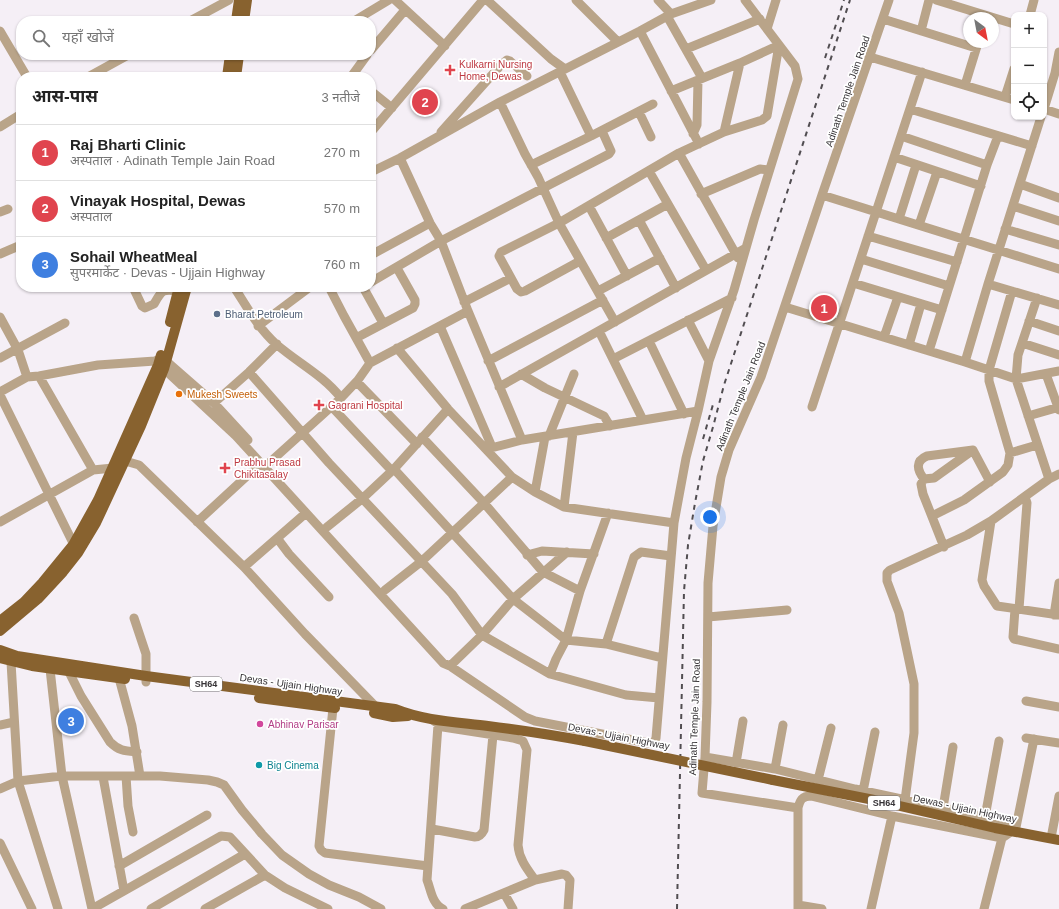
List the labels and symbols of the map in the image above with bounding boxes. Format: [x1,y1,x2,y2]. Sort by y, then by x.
north arrow [963,12,999,48]
street label: Adinath Temple Jain Road [823,34,872,148]
place label: Kulkarni Nursing Home, Dewas [459,59,532,82]
marker: Kulkarni Nursing Home, Dewas [444,64,456,76]
pin: 2 [412,87,438,117]
pin: 1 [811,293,837,323]
marker: Bharat Petroleum [212,309,222,319]
place label: Bharat Petroleum [225,309,303,320]
street label: Adinath Temple Jain Road [714,340,767,452]
marker: Mukesh Sweets [174,389,184,399]
place label: Mukesh Sweets [187,389,258,400]
marker: Gagrani Hospital [313,399,325,411]
place label: Gagrani Hospital [328,400,402,411]
place label: Prabhu Prasad Chikitasalay [234,457,301,480]
marker: Prabhu Prasad Chikitasalay [219,462,231,474]
your location [700,507,720,527]
street label: Adinath Temple Jain Road [687,659,702,775]
street label: Devas - Ujjain Highway [239,672,343,697]
road number: SH64 [190,677,222,691]
pin: 3 [58,706,84,736]
marker: Abhinav Parisar [255,719,265,729]
place label: Abhinav Parisar [268,719,339,730]
street label: Devas - Ujjain Highway [567,721,671,752]
marker: Big Cinema [254,760,264,770]
place label: Big Cinema [267,760,319,771]
street label: Dewas - Ujjain Highway [912,792,1018,825]
road number: SH64 [868,796,900,810]

